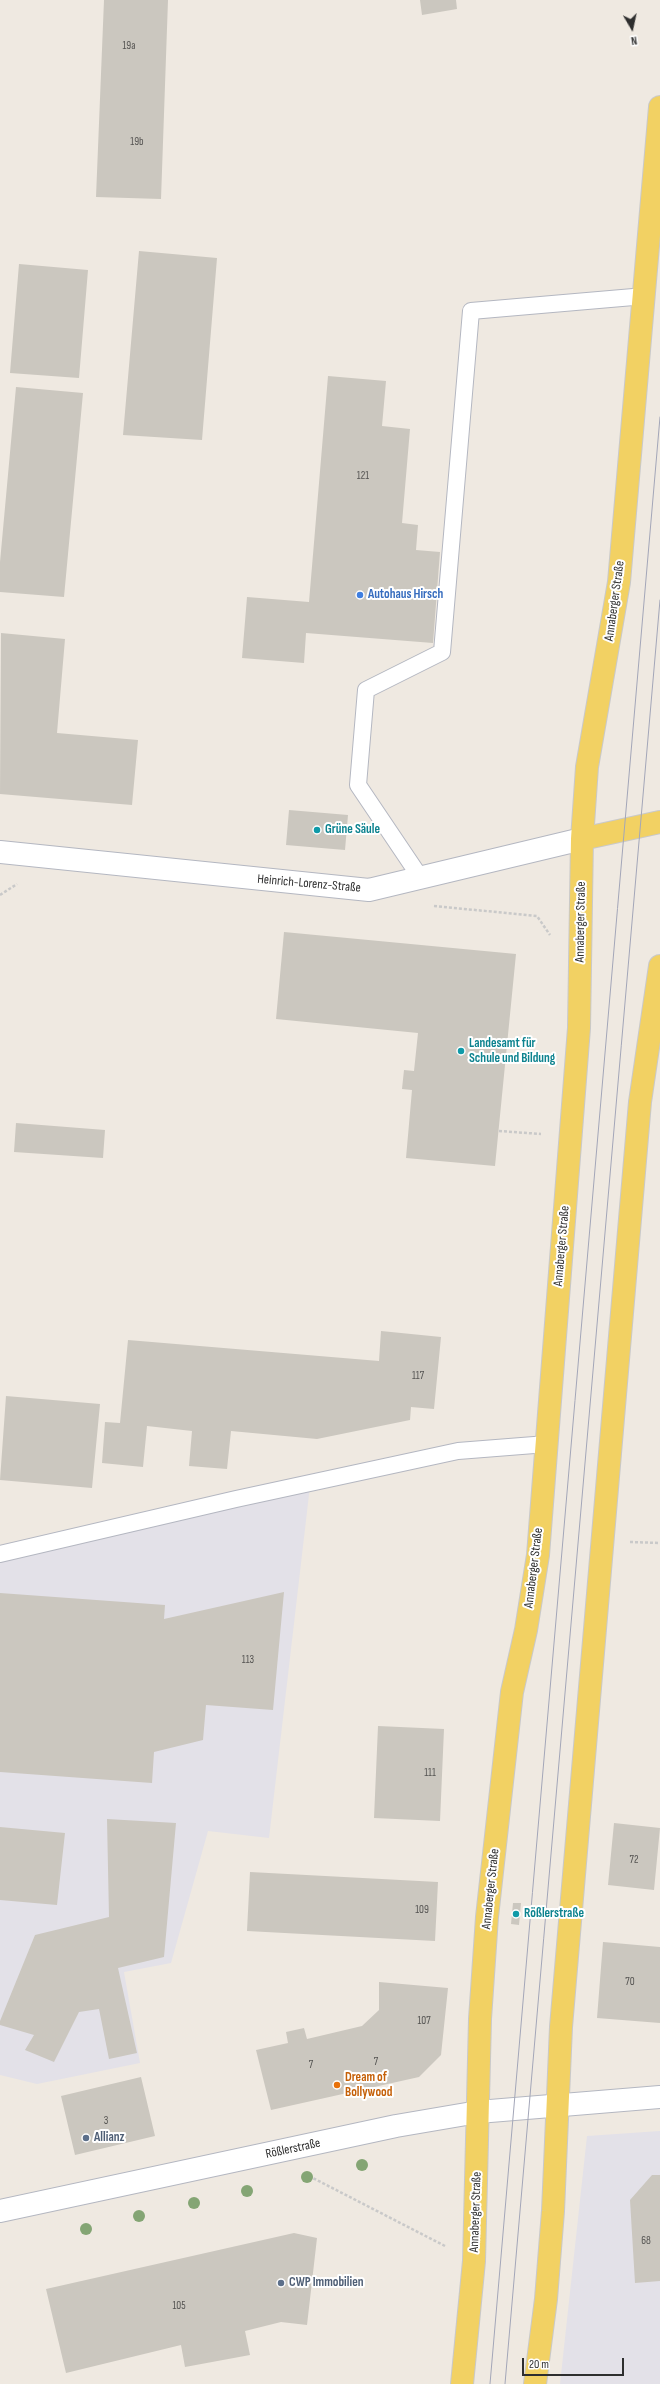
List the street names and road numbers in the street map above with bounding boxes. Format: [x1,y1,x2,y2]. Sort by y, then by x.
street label: Annaberger Straße [602,560,628,642]
street label: Heinrich-Lorenz-Straße [257,872,361,896]
street label: Annaberger Straße [572,881,590,963]
street label: Annaberger Straße [551,1205,573,1287]
street label: Annaberger Straße [521,1527,547,1609]
street label: Annaberger Straße [479,1848,503,1930]
street label: Rößlerstraße [264,2136,322,2162]
street label: Annaberger Straße [467,2171,485,2253]

